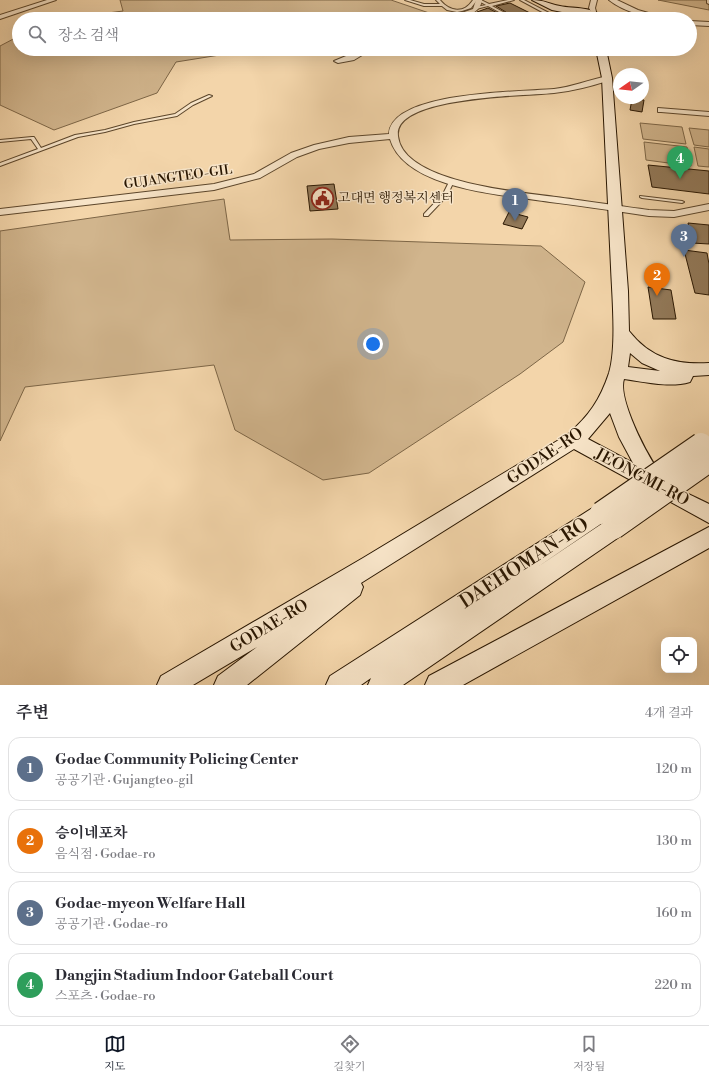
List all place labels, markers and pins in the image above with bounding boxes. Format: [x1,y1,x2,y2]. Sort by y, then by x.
pin: 4 [667,146,693,179]
public building icon: 고대면 행정복지센터 [309,185,335,211]
pin: 1 [502,188,528,221]
place label: 고대면 행정복지센터 [338,190,454,206]
pin: 3 [671,224,697,257]
pin: 2 [644,263,670,296]

